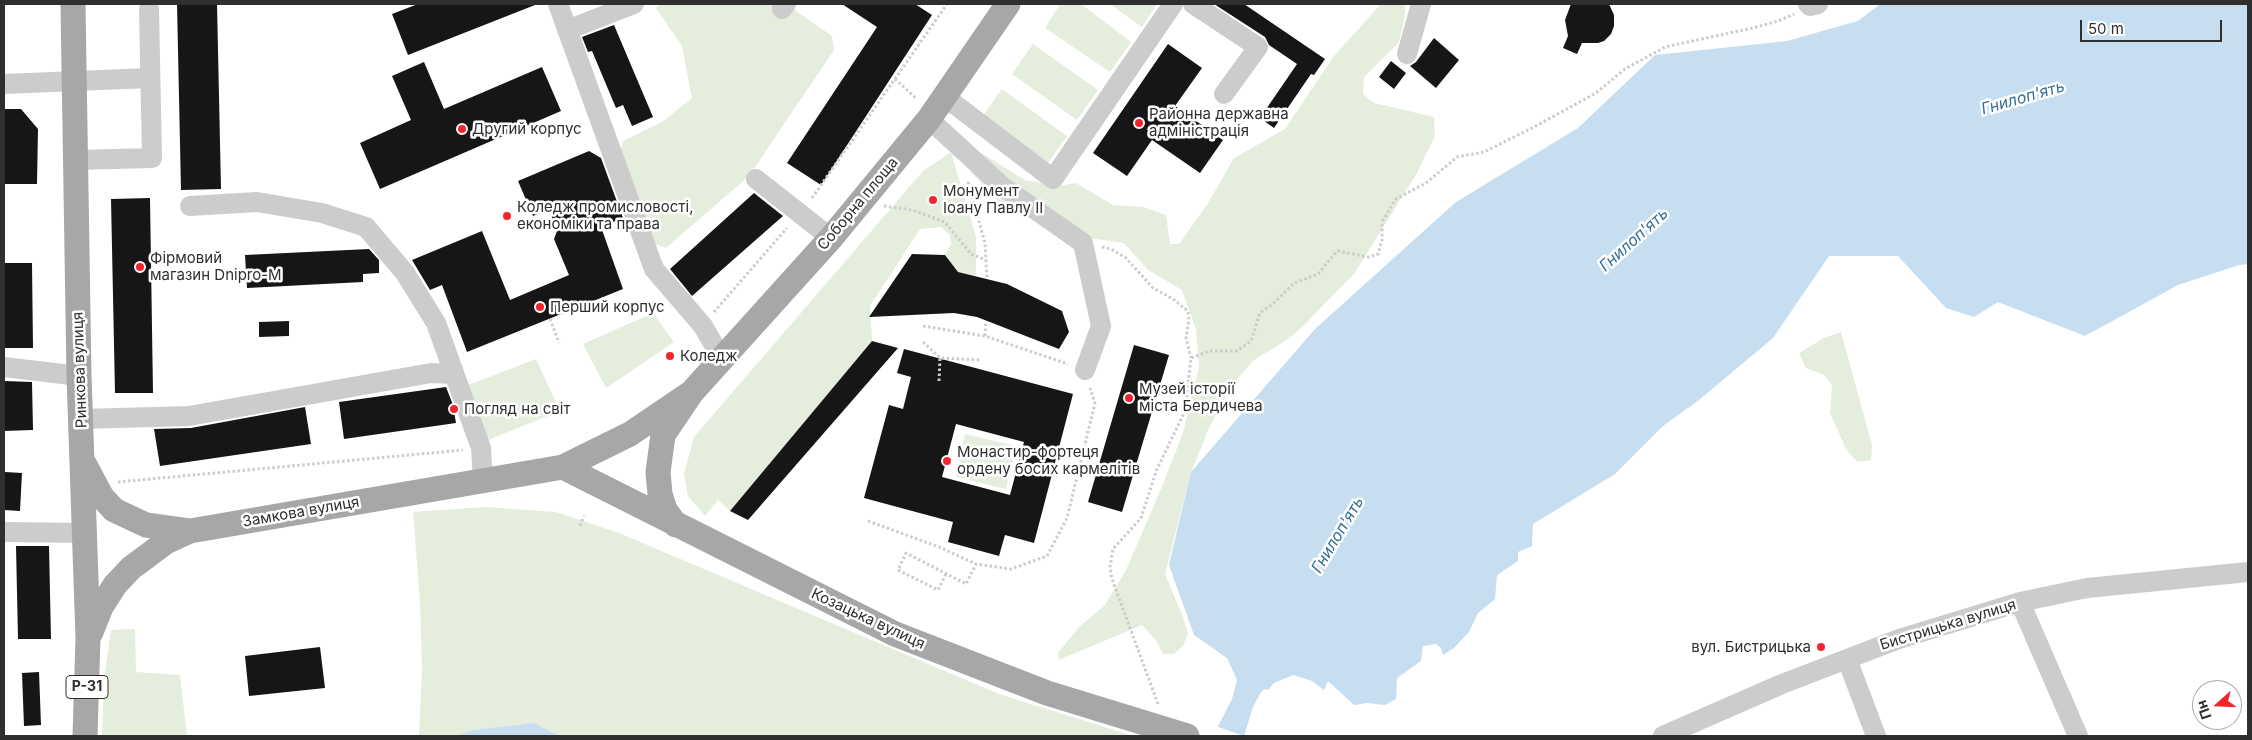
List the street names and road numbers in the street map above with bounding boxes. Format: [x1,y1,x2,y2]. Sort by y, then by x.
street label: Соборна площа [814,154,902,254]
street label: Ринкова вулиця [69,312,91,428]
street label: Замкова вулиця [241,493,361,531]
street label: Козацька вулиця [808,585,928,653]
street label: Бистрицька вулиця [1878,596,2018,654]
road number: Р-31 [66,676,108,699]

